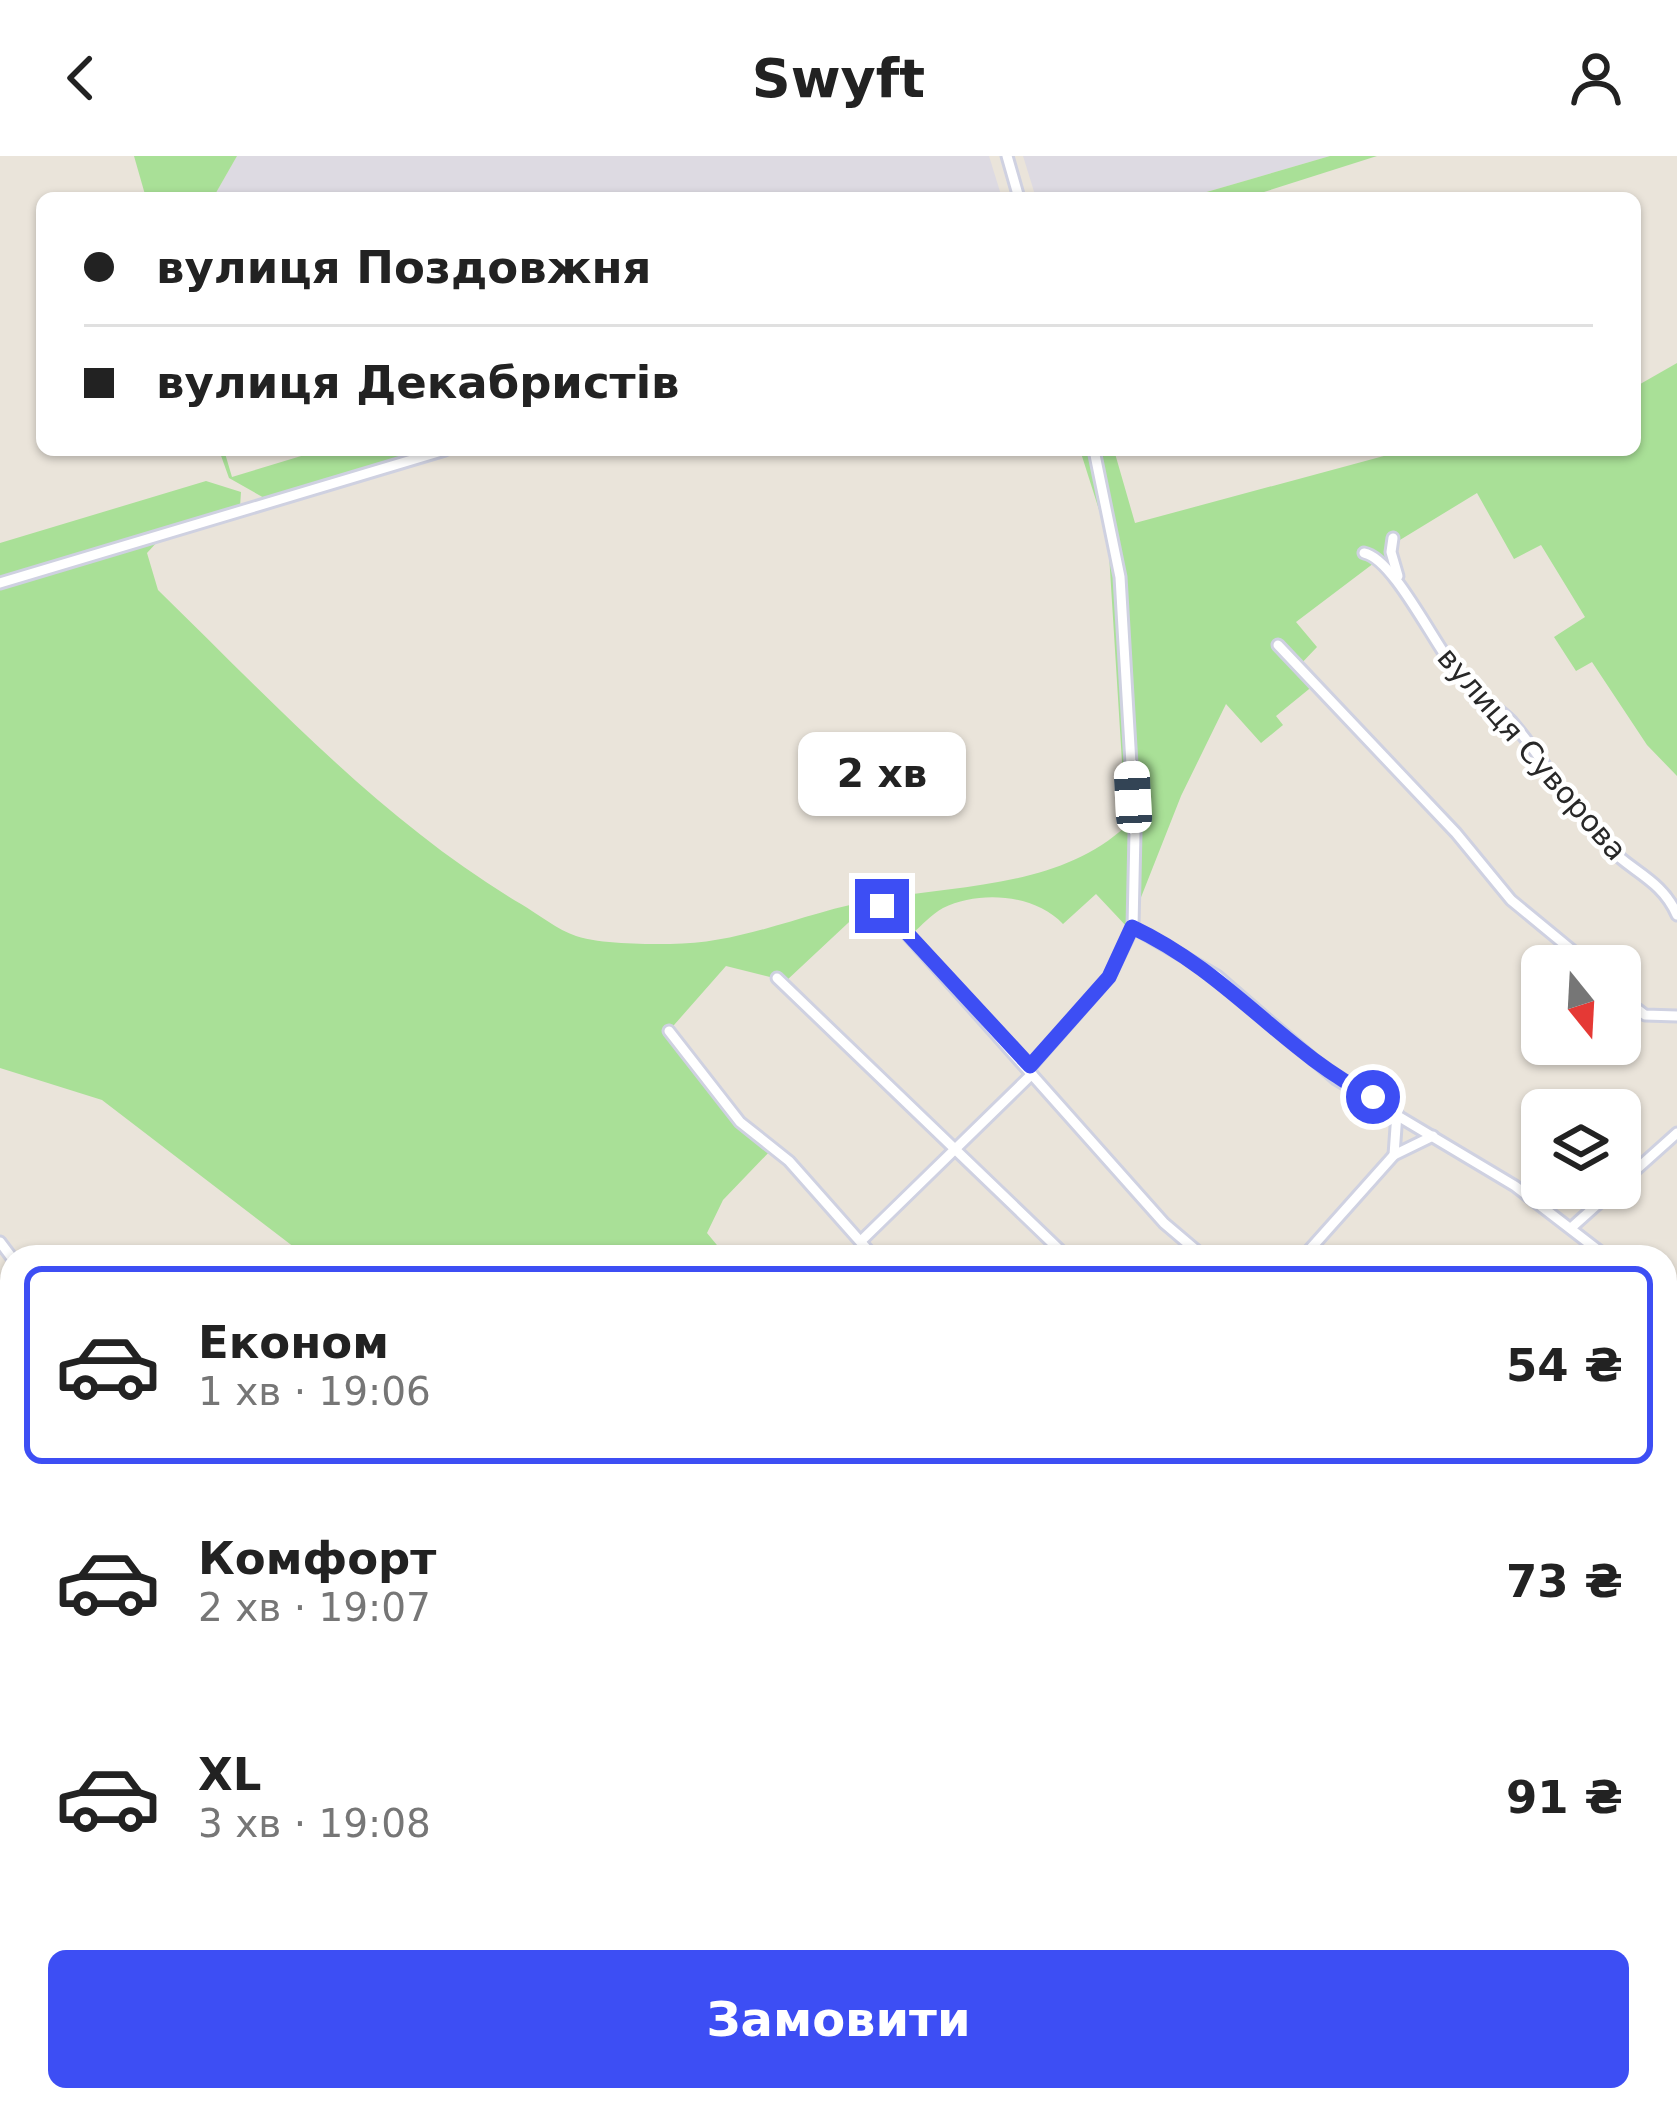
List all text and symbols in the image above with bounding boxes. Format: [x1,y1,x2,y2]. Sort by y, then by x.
icon: back [48,45,114,111]
icon: person [1563,45,1629,111]
text: Swyft [752,47,925,110]
text: вулиця Поздовжня [156,241,651,294]
text: вулиця Декабристів [156,356,680,409]
street label: вулиця Суворова [1430,640,1634,867]
callout: 2 хв [798,732,966,816]
text: 2 хв [837,751,927,796]
car [1113,760,1153,834]
route end [855,879,909,933]
north arrow [1521,945,1641,1065]
map controls [1521,945,1641,1209]
route start [1346,1070,1400,1124]
button: layers [1521,1089,1641,1209]
icon: car [54,1311,162,1419]
text: Економ [198,1316,389,1369]
text: 54 ₴ [1506,1339,1623,1392]
text: 1 хв · 19:06 [198,1369,431,1414]
icon: car [54,1527,162,1635]
text: Комфорт [198,1532,436,1585]
text: 73 ₴ [1506,1555,1623,1608]
text: 2 хв · 19:07 [198,1585,431,1630]
icon: car [54,1743,162,1851]
text: XL [198,1748,261,1801]
text: 91 ₴ [1506,1771,1623,1824]
text: 3 хв · 19:08 [198,1801,431,1846]
button: Замовити [48,1950,1629,2088]

